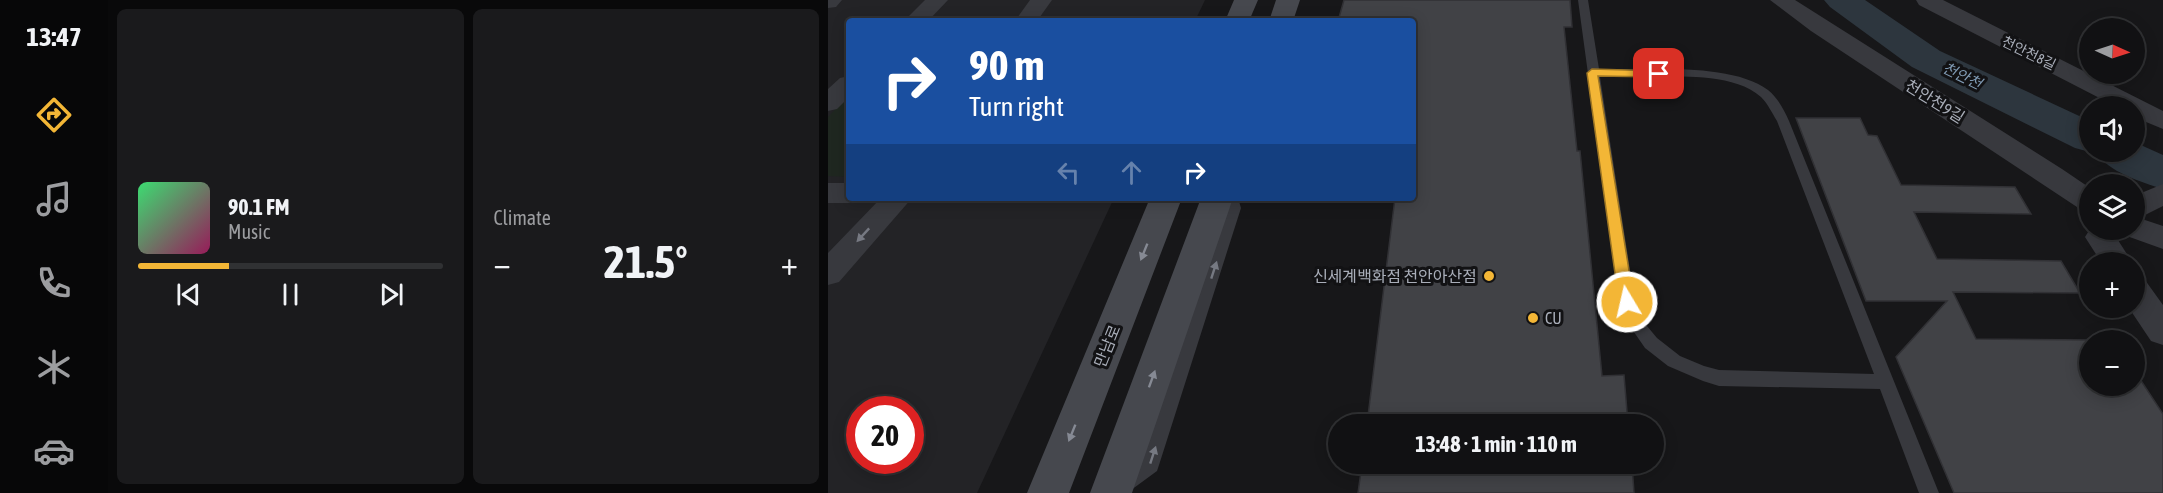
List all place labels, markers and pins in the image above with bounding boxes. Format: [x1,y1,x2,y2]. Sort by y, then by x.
pin [1633,48,1684,99]
place label: 신세계백화점 천안아산점 [1313,267,1477,285]
marker: 신세계백화점 천안아산점 [1482,269,1496,283]
place label: CU [1545,309,1562,327]
marker: CU [1526,311,1540,325]

